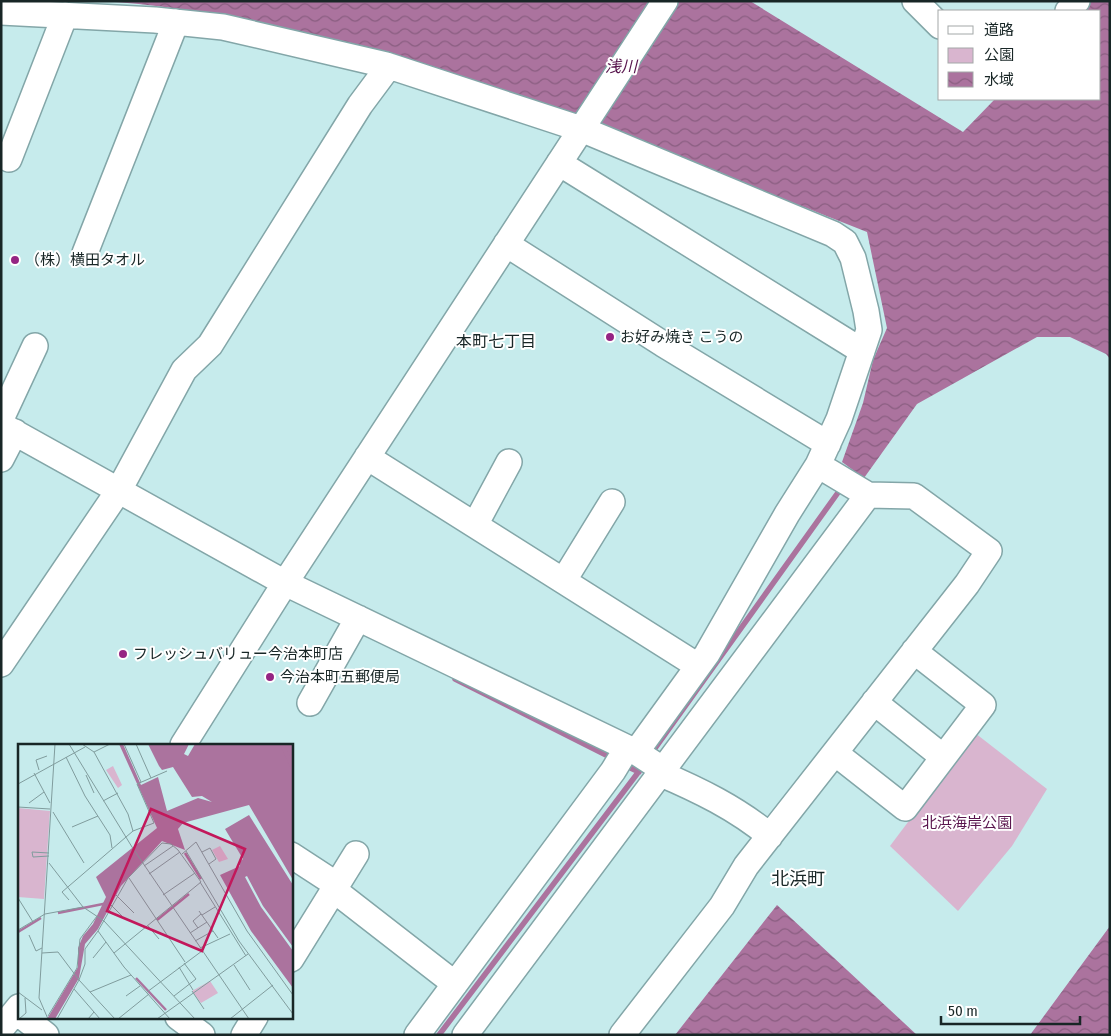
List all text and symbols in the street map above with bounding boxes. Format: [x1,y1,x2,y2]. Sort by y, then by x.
legend [938,10,1101,100]
text: 道路 [984,21,1014,39]
text: 公園 [984,46,1014,64]
water label: 浅川 [605,57,639,76]
text: 水域 [984,71,1014,89]
place label: （株）横田タオル [25,251,145,269]
marker: （株）横田タオル [9,254,21,266]
place label: お好み焼き こうの [620,328,744,346]
marker: お好み焼き こうの [604,331,616,343]
district label: 本町七丁目 [456,332,536,351]
place label: フレッシュバリュー今治本町店 [133,645,343,663]
marker: フレッシュバリュー今治本町店 [117,648,129,660]
place label: 今治本町五郵便局 [280,668,400,686]
marker: 今治本町五郵便局 [264,671,276,683]
inset map [18,744,292,1018]
park label: 北浜海岸公園 [922,814,1012,832]
district label: 北浜町 [771,868,825,890]
scale bar [941,994,1080,1026]
text: 50 m [948,1002,978,1020]

